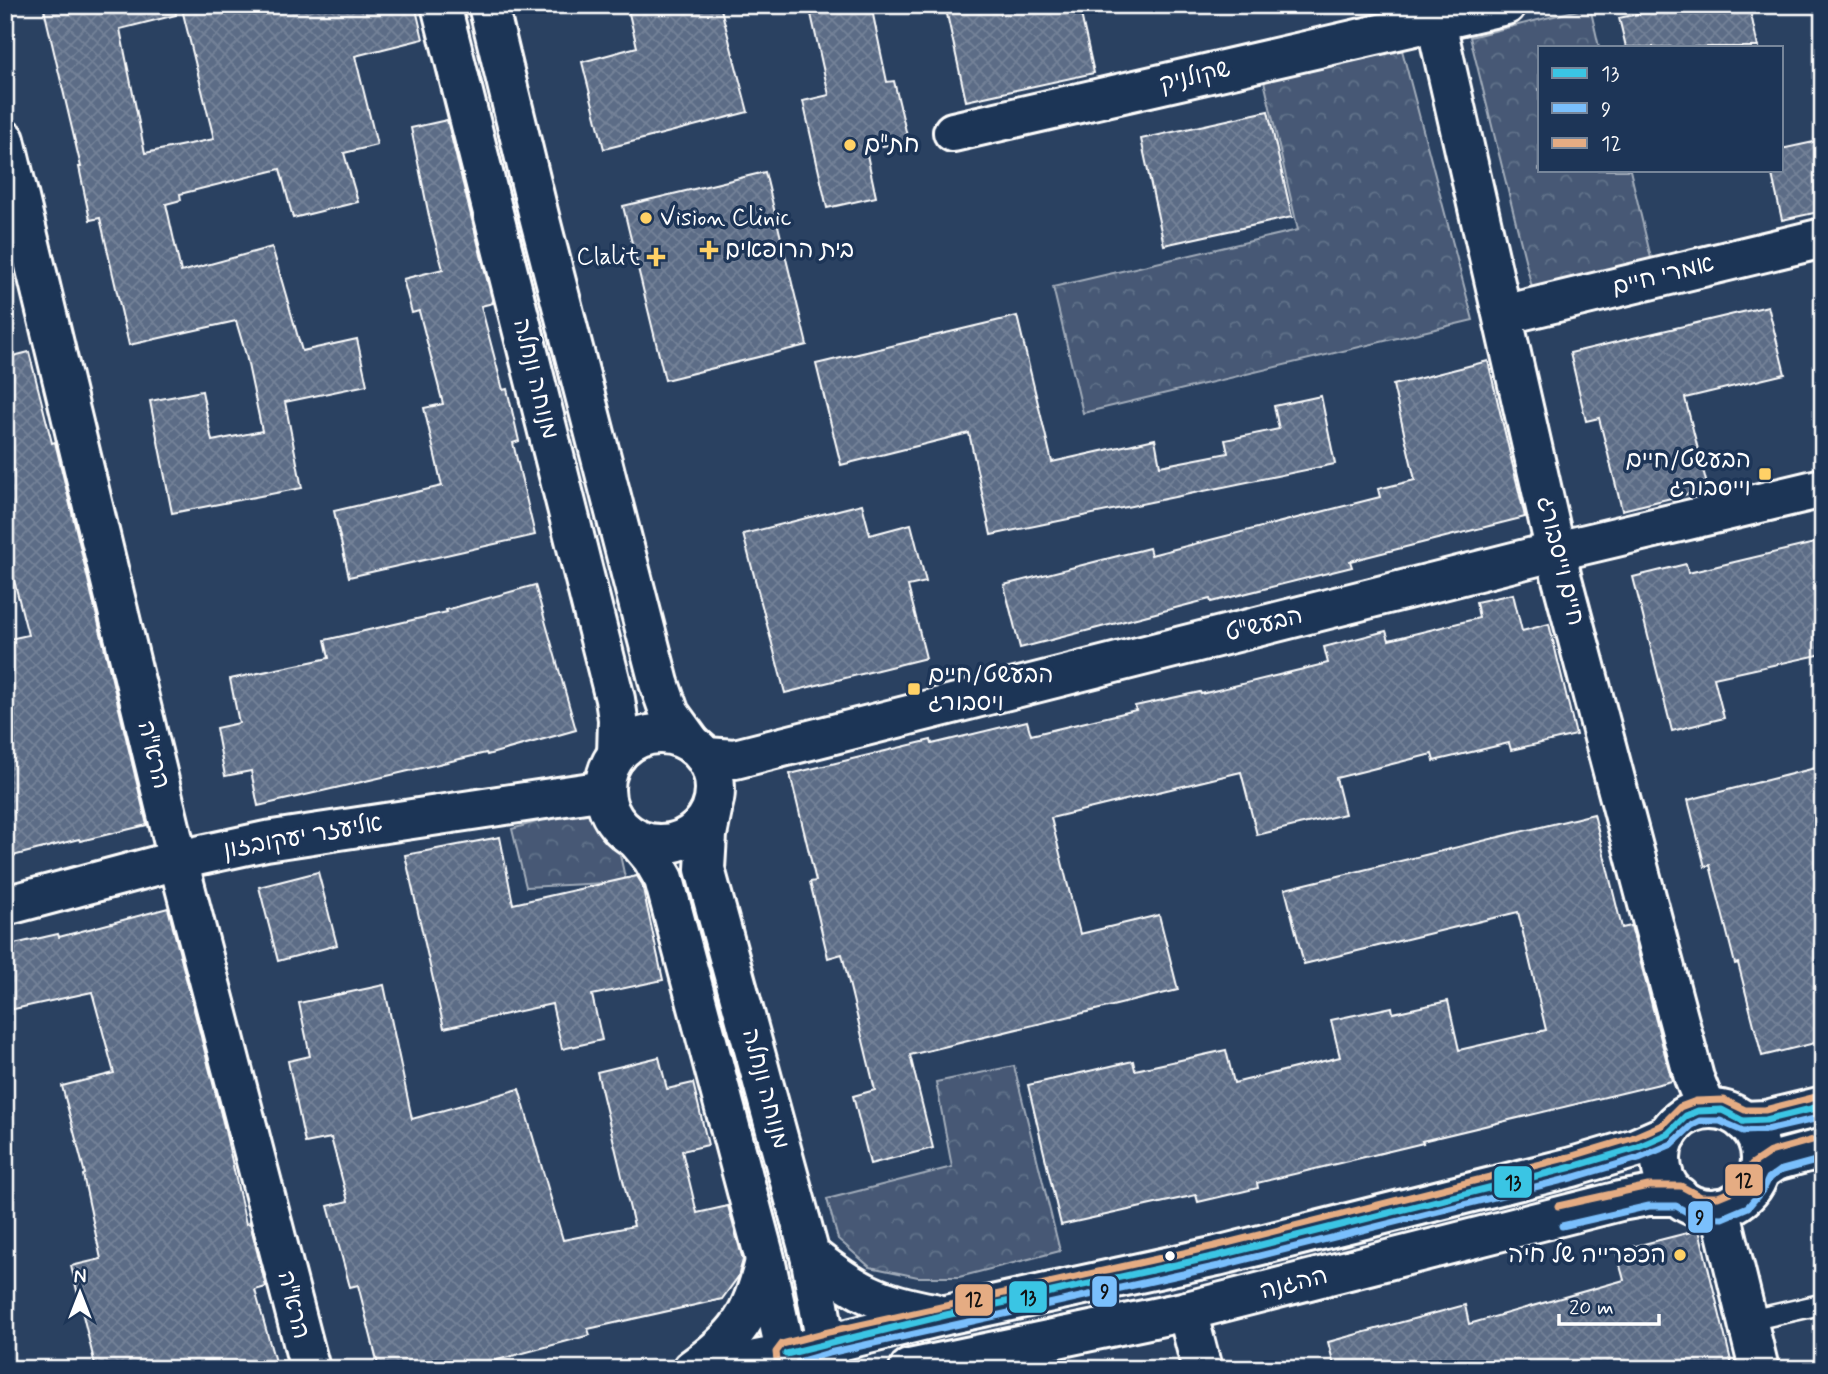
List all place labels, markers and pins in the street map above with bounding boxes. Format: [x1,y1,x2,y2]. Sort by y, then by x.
place label: חת"ם [864,130,920,161]
marker: חת"ם [842,137,858,153]
place label: Vision Clinic [660,203,792,234]
marker: Vision Clinic [638,210,654,226]
place label: בית הרופאים [725,235,854,266]
marker: בית הרופאים [699,240,719,260]
place label: Clalit [577,242,640,273]
marker: Clalit [646,247,666,267]
place label: הבעשט/חיים וייסבורג [1625,445,1751,504]
marker: הבעשט/חיים וייסבורג [1757,466,1773,482]
place label: הבעשט/חיים ויסבורג [928,660,1054,719]
marker: הבעשט/חיים ויסבורג [906,681,922,697]
place label: הכפרייה של חיה [1508,1240,1666,1271]
marker: הכפרייה של חיה [1672,1247,1688,1263]
unlabelled marker [1163,1249,1177,1263]

